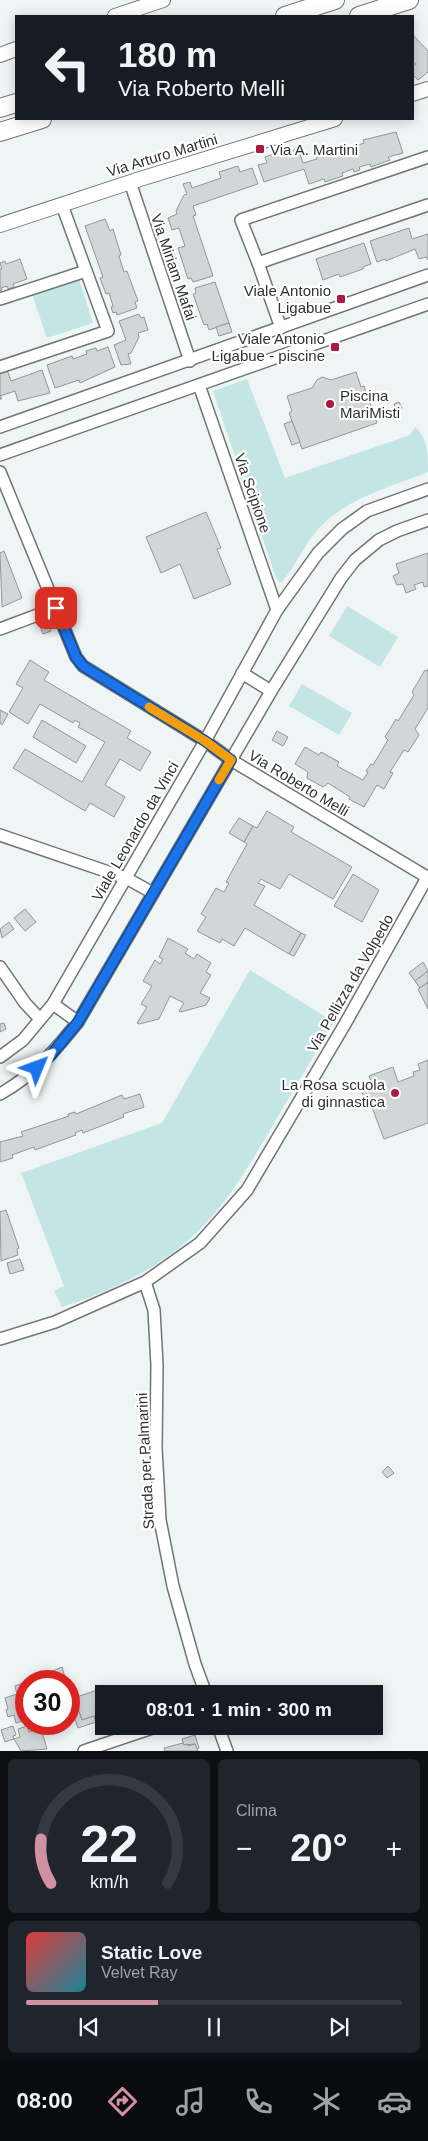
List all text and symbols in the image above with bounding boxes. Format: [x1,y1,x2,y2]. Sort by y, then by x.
icon: left [35,35,100,100]
text: 180 m [118,35,217,74]
text: Via Roberto Melli [118,76,285,101]
street label: Via Arturo Martini [105,130,219,180]
place label: Via A. Martini [270,141,358,158]
marker: Via A. Martini [254,143,266,155]
street label: Via Miriam Mafai [148,212,200,322]
place label: Viale Antonio Ligabue [244,282,331,316]
marker: Viale Antonio Ligabue [335,293,347,305]
place label: Viale Antonio Ligabue - piscine [212,330,325,364]
marker: Viale Antonio Ligabue - piscine [329,341,341,353]
place label: Piscina MariMisti [340,387,400,421]
marker: Piscina MariMisti [324,398,336,410]
street label: Via Scipione [231,451,275,535]
pin [35,587,77,629]
icon: arrive [42,594,70,622]
street label: Via Roberto Melli [246,746,352,820]
street label: Viale Leonardo da Vinci [88,758,182,904]
street label: Via Pellizza da Volpedo [304,911,396,1055]
position arrow [10,1041,62,1093]
place label: La Rosa scuola di ginnastica [282,1076,386,1110]
marker: La Rosa scuola di ginnastica [389,1087,401,1099]
street label: Strada per Palmarini [133,1392,157,1530]
speed limit sign: 30 [15,1670,80,1735]
text: 08:01 · 1 min · 300 m [146,1699,332,1720]
text: Clima [236,1802,277,1819]
text: 22 [80,1815,138,1873]
text: 20° [290,1827,348,1869]
text: − [236,1833,252,1864]
text: + [386,1833,402,1864]
text: km/h [90,1872,128,1892]
text: Static Love [101,1942,202,1963]
text: Velvet Ray [101,1964,177,1981]
icon: previous [75,2013,103,2041]
icon: pause [200,2013,228,2041]
icon: next [325,2013,353,2041]
icon: directions [105,2084,140,2119]
icon: music [173,2084,208,2119]
icon: phone [241,2084,276,2119]
icon: climate [309,2084,344,2119]
icon: car [377,2084,412,2119]
text: 08:00 [16,2088,73,2113]

